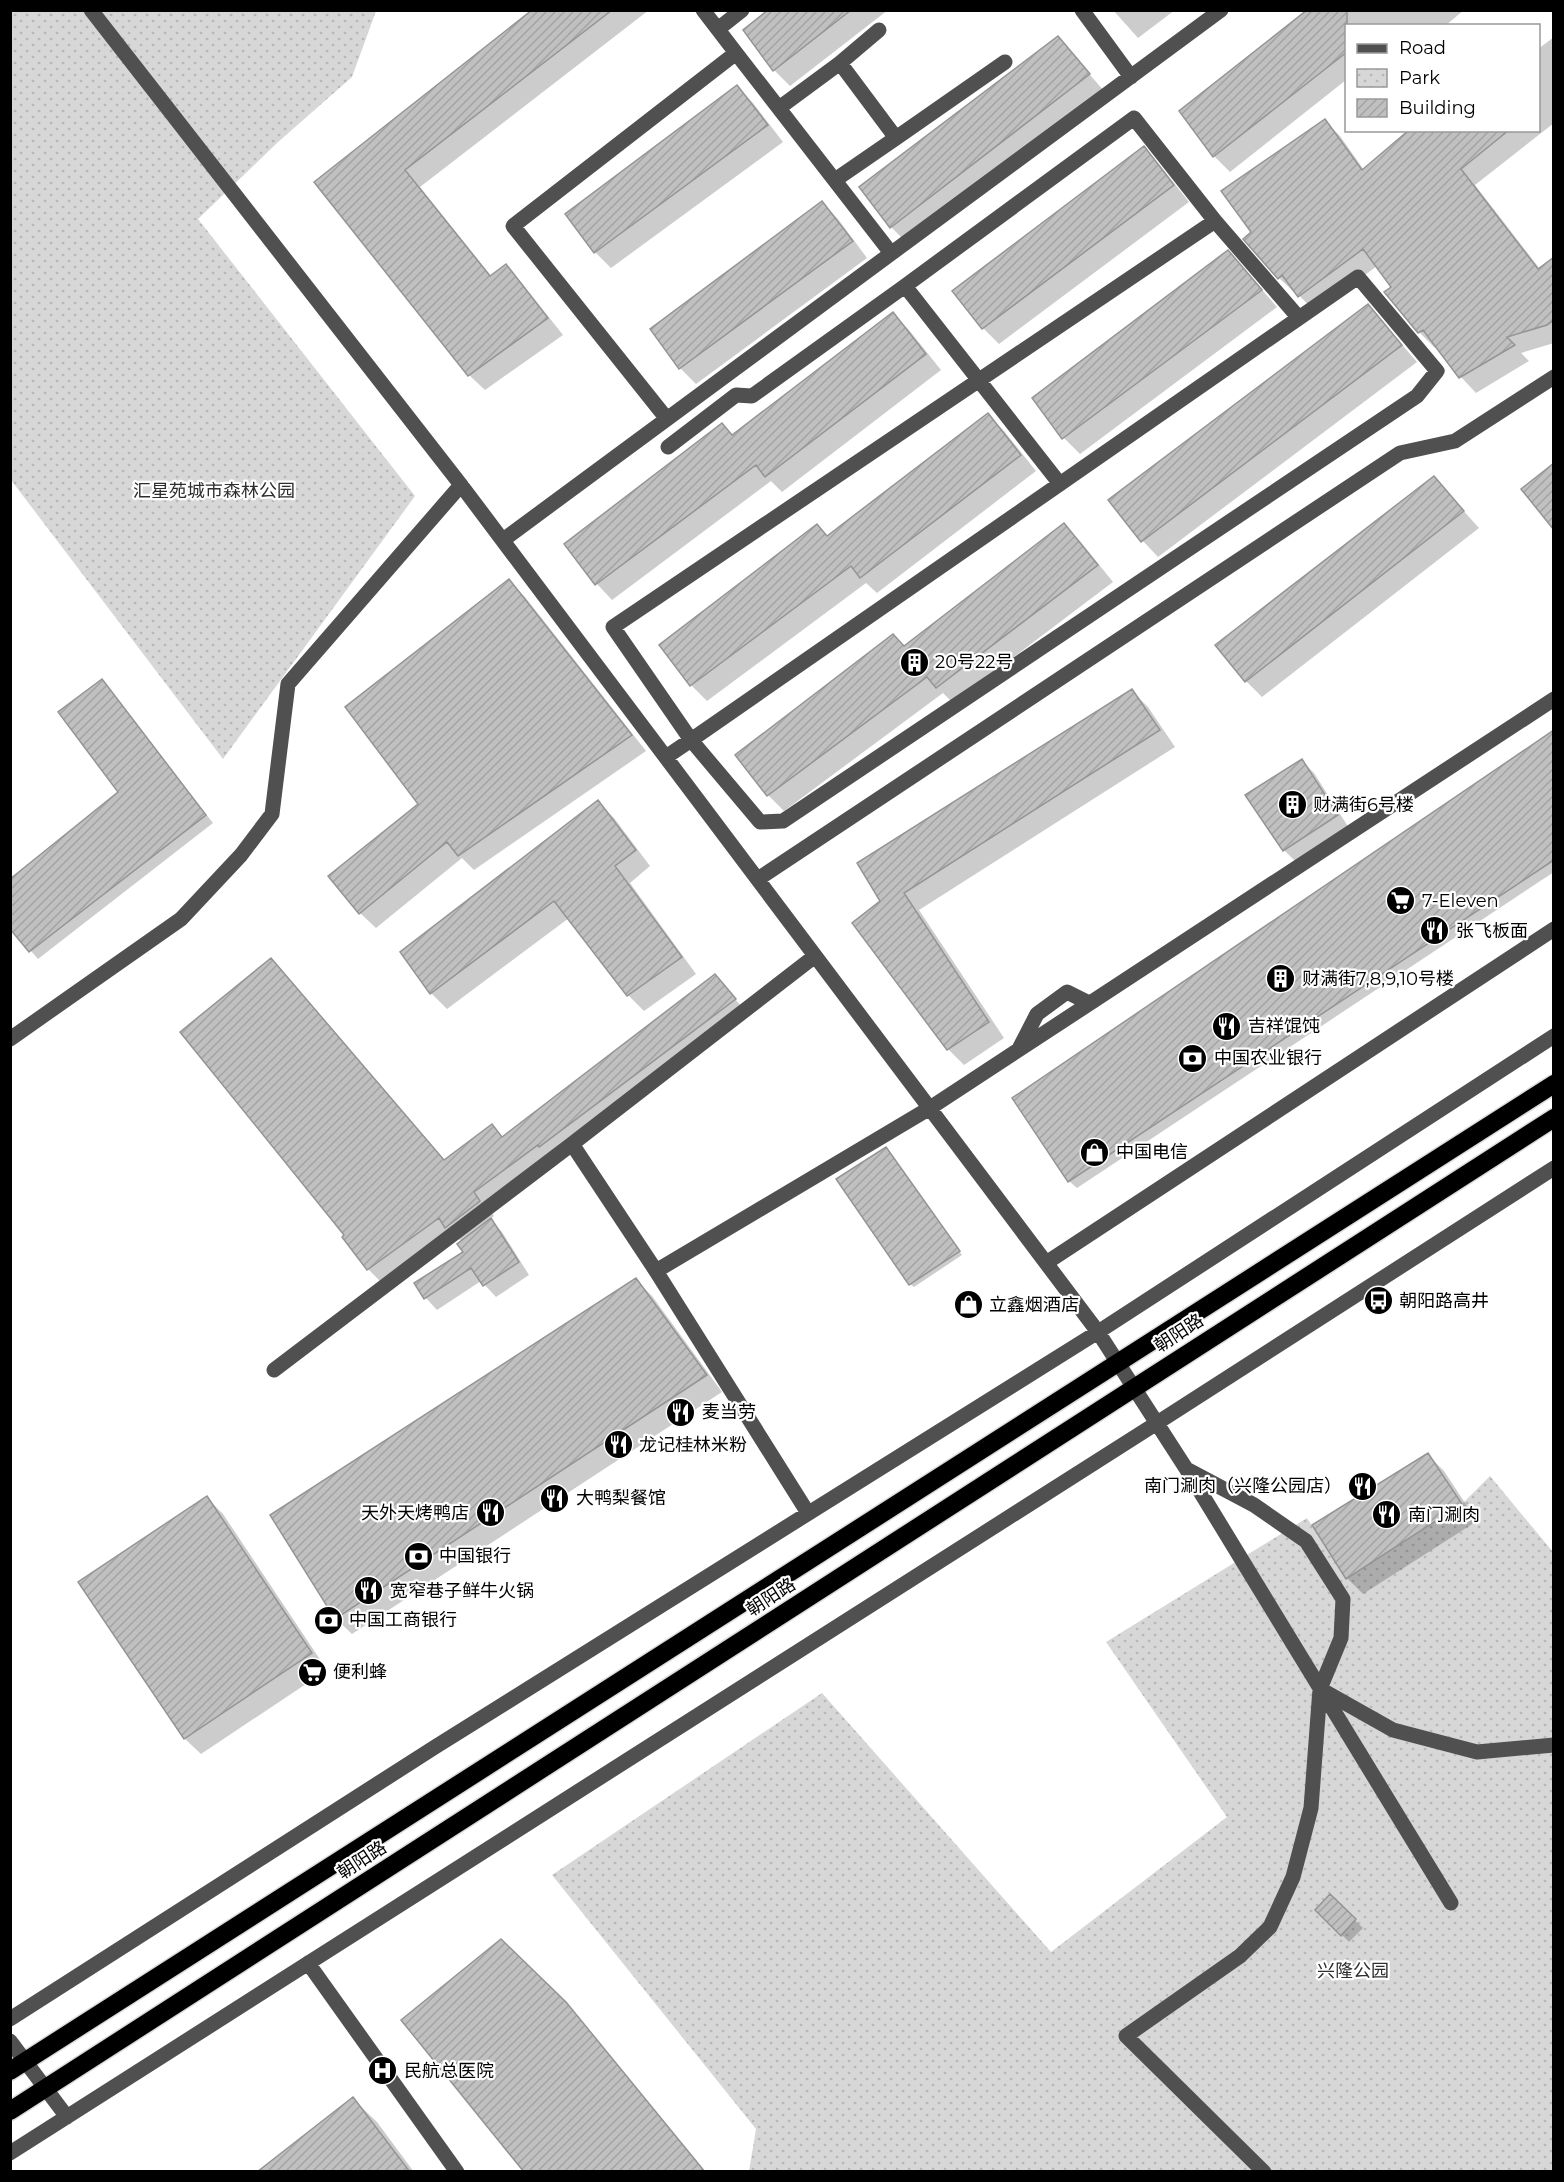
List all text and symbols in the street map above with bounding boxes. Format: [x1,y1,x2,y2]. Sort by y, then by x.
legend [1345,24,1540,132]
text: Road [1399,37,1446,59]
text: Park [1399,67,1440,89]
text: Building [1399,97,1476,119]
park label: 汇星苑城市森林公园 [133,480,295,502]
building icon: 20号22号 [898,646,930,678]
place label: 20号22号 [935,651,1014,673]
building icon: 财满街6号楼 [1276,789,1308,821]
place label: 财满街6号楼 [1313,794,1414,816]
supermarket icon: 7-Eleven [1385,885,1417,917]
place label: 7-Eleven [1422,890,1499,912]
restaurant icon: 张飞板面 [1419,915,1451,947]
place label: 张飞板面 [1456,920,1528,942]
building icon: 财满街7,8,9,10号楼 [1265,963,1297,995]
place label: 财满街7,8,9,10号楼 [1302,968,1454,990]
restaurant icon: 吉祥馄饨 [1211,1010,1243,1042]
place label: 吉祥馄饨 [1248,1015,1320,1037]
bank icon: 中国农业银行 [1177,1042,1209,1074]
place label: 中国农业银行 [1214,1047,1322,1069]
shop icon: 中国电信 [1079,1136,1111,1168]
place label: 中国电信 [1116,1141,1188,1163]
bus stop icon: 朝阳路高井 [1362,1285,1394,1317]
shop icon: 立鑫烟酒店 [952,1289,984,1321]
place label: 朝阳路高井 [1399,1290,1489,1312]
place label: 立鑫烟酒店 [989,1294,1079,1316]
street label: 朝阳路 [1150,1309,1208,1357]
restaurant icon: 麦当劳 [665,1396,697,1428]
place label: 麦当劳 [702,1401,756,1423]
restaurant icon: 龙记桂林米粉 [602,1429,634,1461]
place label: 龙记桂林米粉 [639,1434,747,1456]
restaurant icon: 南门涮肉（兴隆公园店） [1347,1470,1379,1502]
place label: 南门涮肉（兴隆公园店） [1144,1475,1342,1497]
restaurant icon: 大鸭梨餐馆 [539,1482,571,1514]
place label: 大鸭梨餐馆 [576,1487,666,1509]
restaurant icon: 天外天烤鸭店 [474,1497,506,1529]
restaurant icon: 南门涮肉 [1371,1499,1403,1531]
place label: 天外天烤鸭店 [361,1502,469,1524]
place label: 南门涮肉 [1408,1504,1480,1526]
bank icon: 中国银行 [402,1540,434,1572]
place label: 中国银行 [439,1545,511,1567]
street label: 朝阳路 [742,1573,800,1621]
restaurant icon: 宽窄巷子鲜牛火锅 [353,1575,385,1607]
place label: 宽窄巷子鲜牛火锅 [390,1580,534,1602]
bank icon: 中国工商银行 [312,1604,344,1636]
place label: 中国工商银行 [349,1609,457,1631]
supermarket icon: 便利蜂 [296,1656,328,1688]
place label: 便利蜂 [333,1661,387,1683]
street label: 朝阳路 [333,1836,391,1884]
park label: 兴隆公园 [1317,1960,1389,1982]
hospital icon: 民航总医院 [367,2055,399,2087]
place label: 民航总医院 [404,2060,494,2082]

